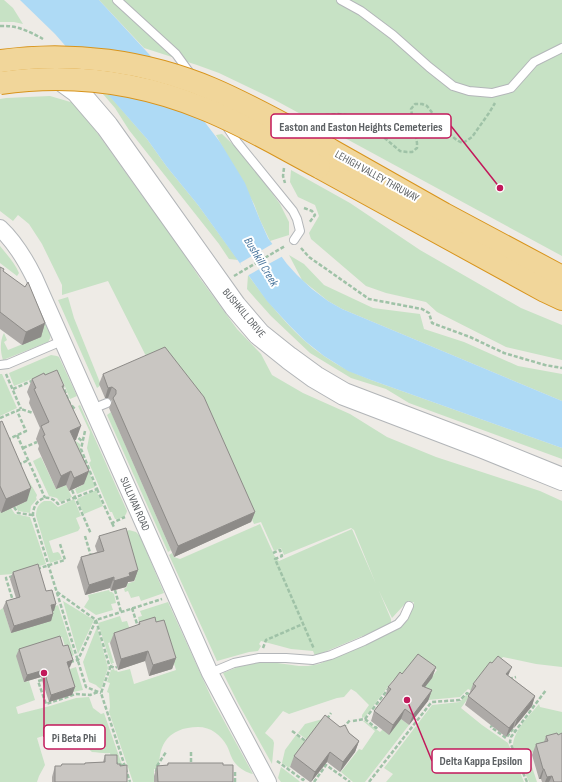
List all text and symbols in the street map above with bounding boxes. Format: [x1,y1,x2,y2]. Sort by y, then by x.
callout: Easton and Easton Heights Cemeteries [271,114,451,138]
text: Easton and Easton Heights Cemeteries [279,120,443,135]
street label: LEHIGH VALLEY THRUWAY [333,148,422,205]
water label: Bushkill Creek [240,235,282,290]
street label: BUSHKILL DRIVE [220,286,268,340]
street label: SULLIVAN ROAD [117,475,153,533]
callout: Pi Beta Phi [44,725,105,749]
text: Pi Beta Phi [52,731,96,746]
callout: Delta Kappa Epsilon [432,749,531,773]
text: Delta Kappa Epsilon [440,754,522,769]

